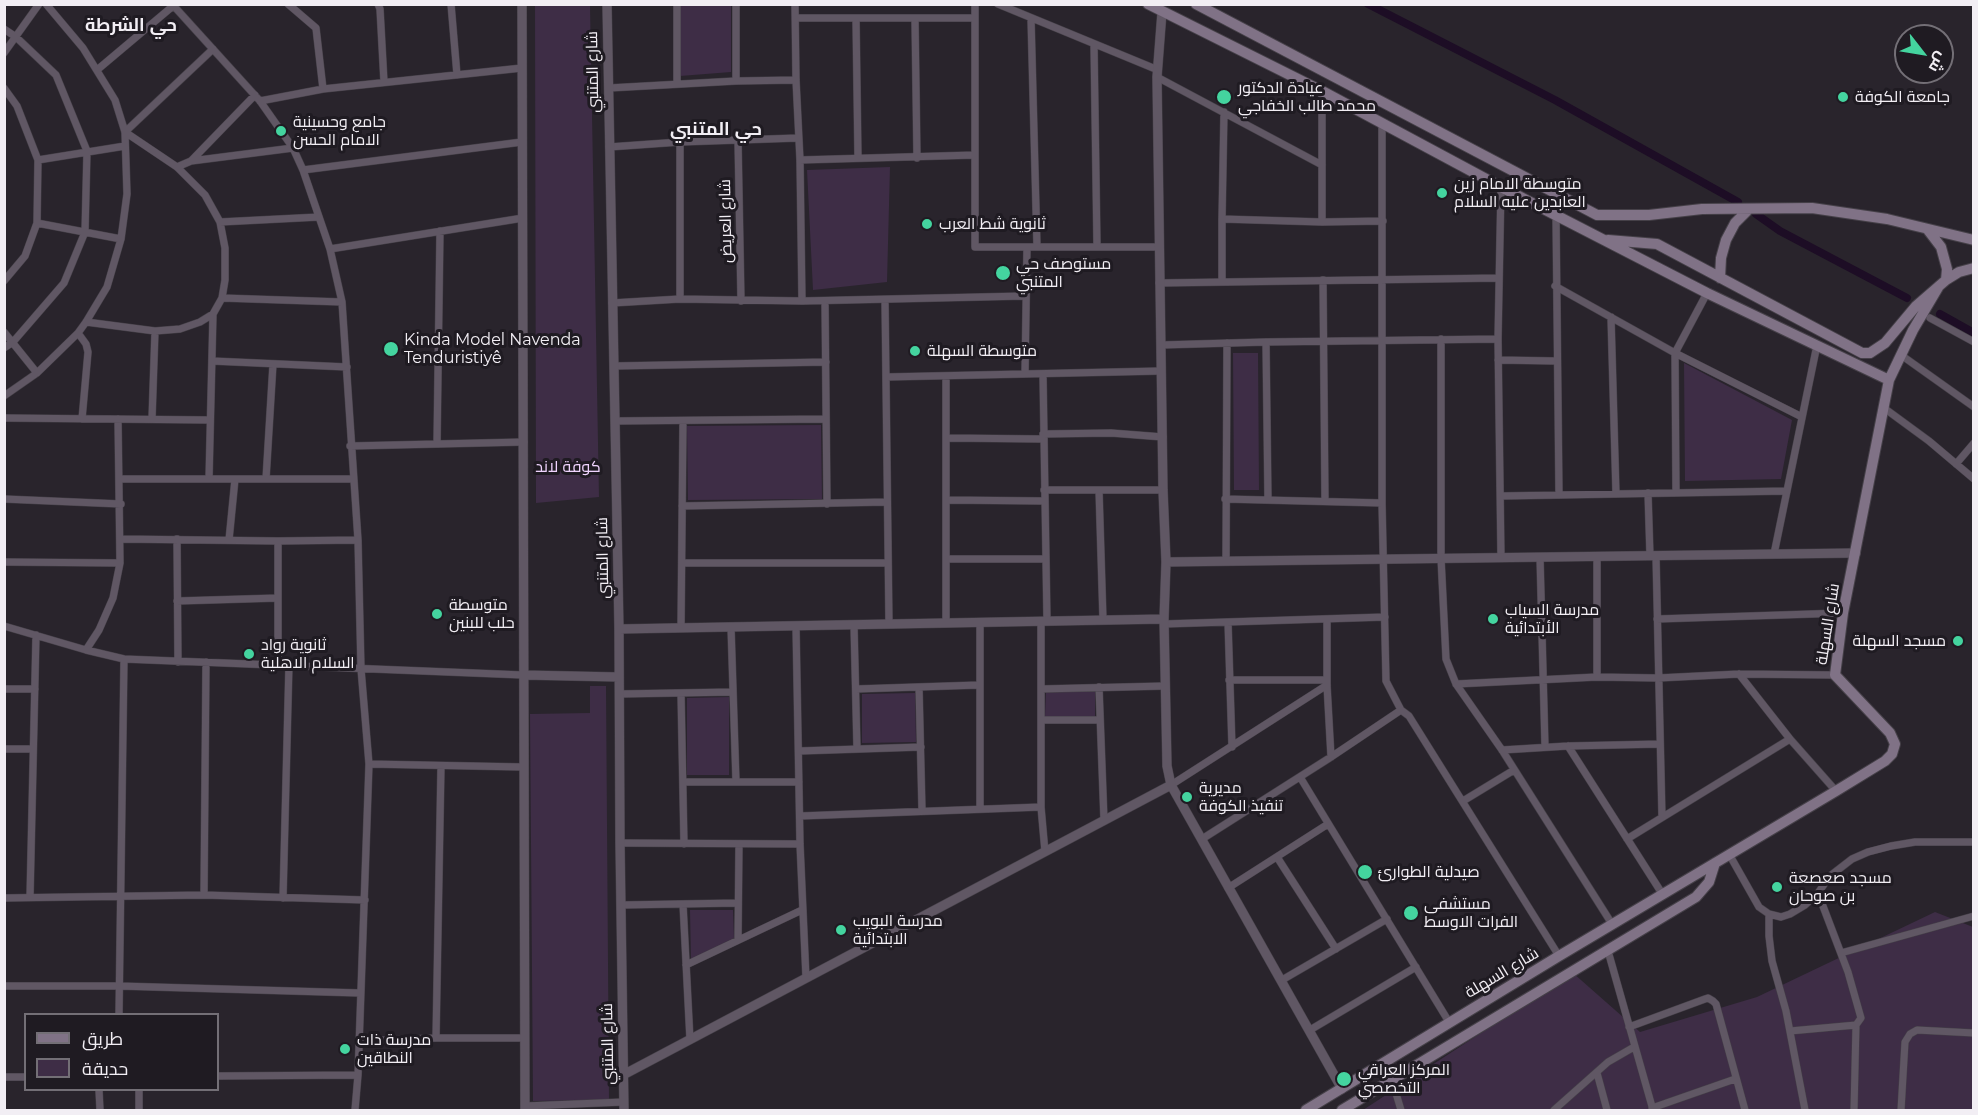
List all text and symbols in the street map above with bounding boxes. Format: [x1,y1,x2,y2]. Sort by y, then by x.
district label: حي الشرطة [85,15,177,37]
north arrow [1894,24,1954,84]
street label: شارع المتنبي [583,31,603,113]
text: ش [1925,49,1952,76]
place label: عيادة الدكتور محمد طالب الخفاجي [1238,78,1376,116]
place label: جامعة الكوفة [1855,87,1950,107]
marker: عيادة الدكتور محمد طالب الخفاجي [1215,88,1233,106]
marker: جامعة الكوفة [1836,90,1850,104]
place label: جامع وحسينية الامام الحسن [293,112,386,150]
district label: حي المتنبي [670,119,762,141]
marker: جامع وحسينية الامام الحسن [274,124,288,138]
place label: متوسطة الامام زين العابدين عليه السلام [1454,174,1586,212]
street label: شارع العريض [716,179,736,263]
marker: متوسطة الامام زين العابدين عليه السلام [1435,186,1449,200]
place label: ثانوية شط العرب [939,214,1046,234]
marker: ثانوية شط العرب [920,217,934,231]
place label: مستوصف حي المتنبي [1016,254,1111,292]
marker: مستوصف حي المتنبي [994,264,1012,282]
place label: Kinda Model Navenda Tenduristiyê [404,330,581,368]
marker: Kinda Model Navenda Tenduristiyê [382,340,400,358]
place label: متوسطة السهلة [927,341,1037,361]
marker: متوسطة السهلة [908,344,922,358]
park label: كوفة لاند [535,457,601,477]
street label: شارع المتنبي [593,517,613,599]
street label: شارع السهلة [1812,582,1844,666]
place label: متوسطة حلب للبنين [449,595,515,633]
place label: مدرسة السياب الأبتدائية [1505,600,1599,638]
marker: متوسطة حلب للبنين [430,607,444,621]
marker: مدرسة السياب الأبتدائية [1486,612,1500,626]
place label: مسجد السهلة [1852,631,1946,651]
marker: مسجد السهلة [1951,634,1965,648]
place label: ثانوية رواد السلام الاهلية [261,635,355,673]
marker: ثانوية رواد السلام الاهلية [242,647,256,661]
place label: مديرية تنفيذ الكوفة [1199,778,1283,816]
marker: مديرية تنفيذ الكوفة [1180,790,1194,804]
place label: صيدلية الطوارئ [1378,862,1480,882]
marker: صيدلية الطوارئ [1356,863,1374,881]
place label: مسجد صعصعة بن صوحان [1789,868,1892,906]
marker: مسجد صعصعة بن صوحان [1770,880,1784,894]
place label: مستشفى الفرات الاوسط [1424,894,1518,932]
marker: مستشفى الفرات الاوسط [1402,904,1420,922]
place label: مدرسة البويب الابتدائية [853,911,943,949]
marker: مدرسة البويب الابتدائية [834,923,848,937]
street label: شارع السهلة [1462,944,1542,1002]
street label: شارع المتنبي [598,1003,618,1085]
legend [24,1013,219,1091]
text: طريق [82,1028,123,1050]
place label: مدرسة ذات النطاقين [357,1030,431,1068]
marker: مدرسة ذات النطاقين [338,1042,352,1056]
text: حديقة [82,1058,128,1080]
place label: المركز العراقي التخصصي [1358,1060,1450,1098]
marker: المركز العراقي التخصصي [1335,1070,1353,1088]

